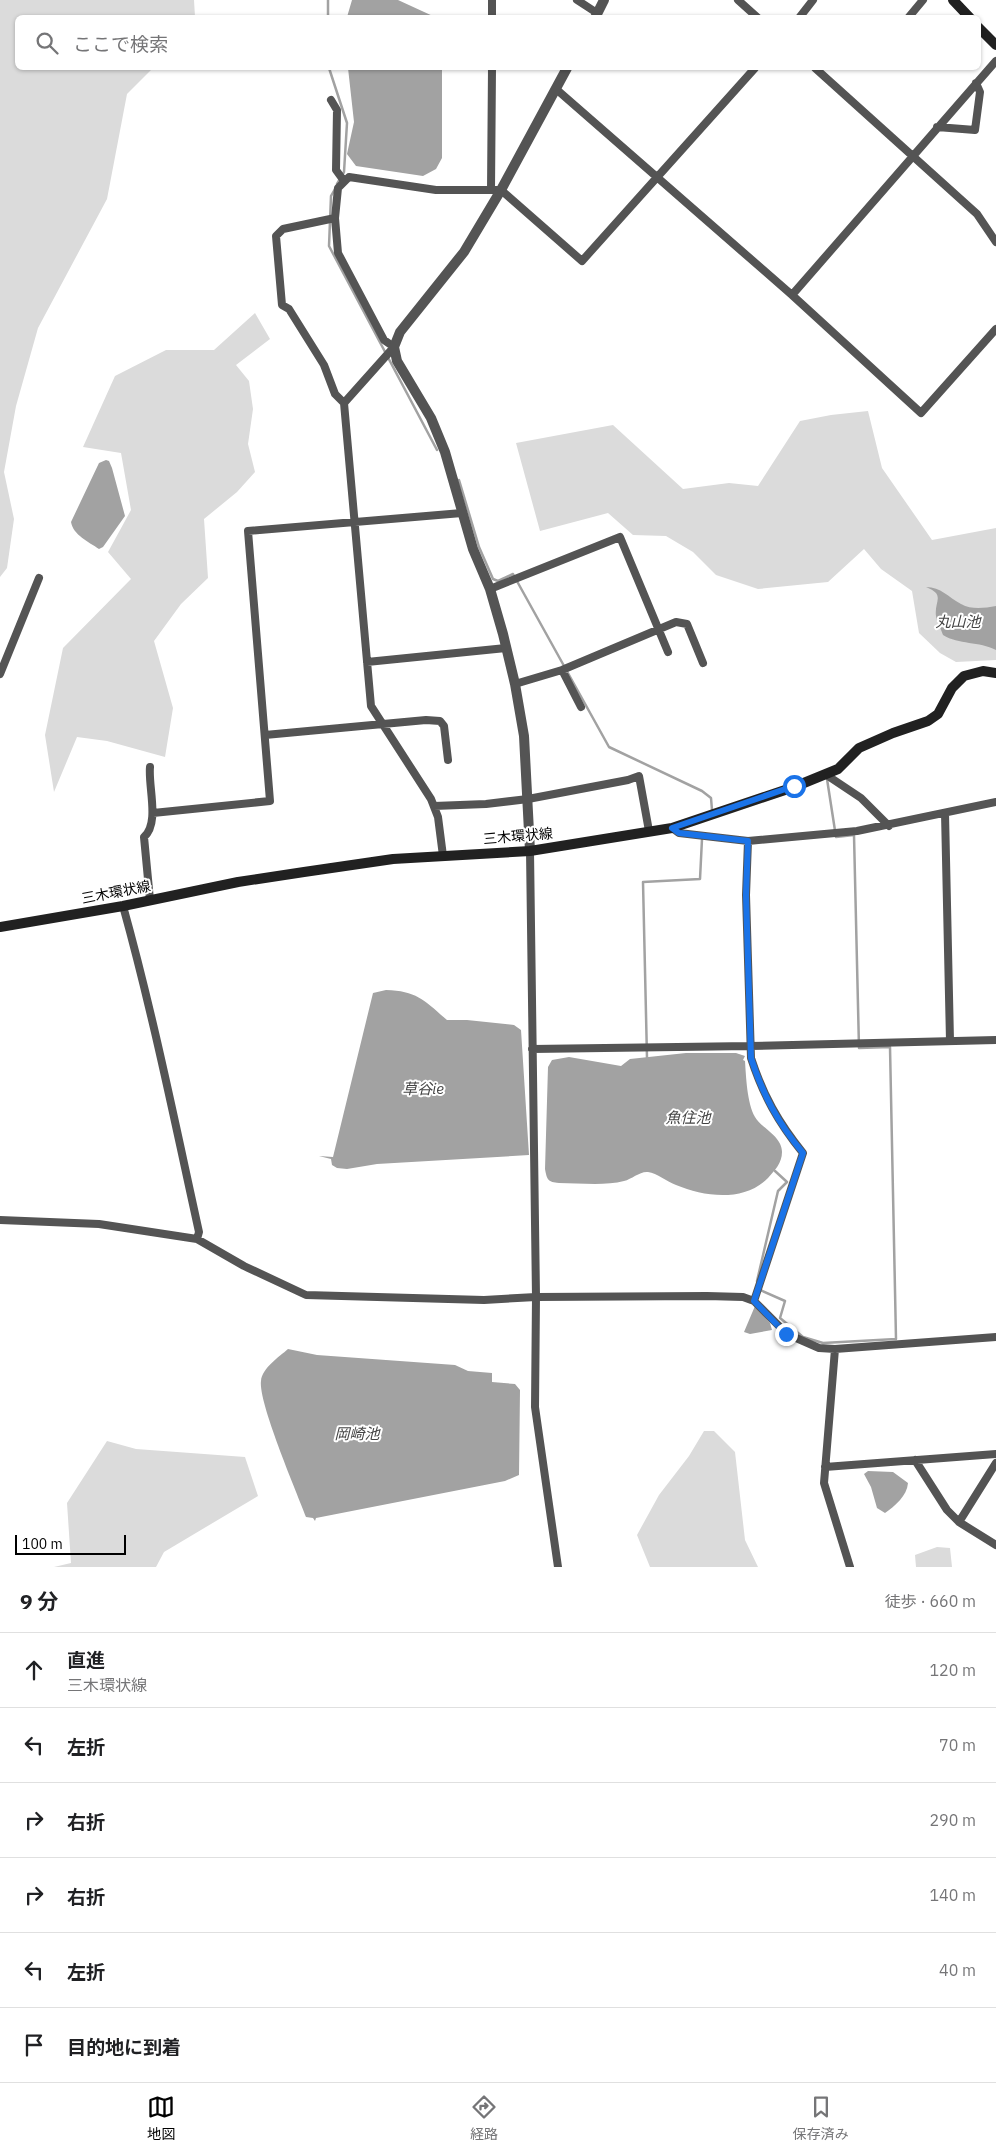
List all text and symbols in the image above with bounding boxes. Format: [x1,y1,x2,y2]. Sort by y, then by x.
search box [15,15,981,70]
icon: search [33,29,61,57]
text: ここで検索 [73,32,168,56]
water label: 丸山池 [935,612,982,631]
route start [783,775,806,798]
street label: 三木環状線 [482,824,554,848]
street label: 三木環状線 [80,876,152,908]
water label: 草谷ie [402,1079,444,1098]
water label: 魚住池 [665,1108,712,1127]
route end [775,1323,798,1346]
water label: 岡崎池 [334,1424,381,1443]
scale bar [15,1532,126,1555]
text: 100 m [22,1535,63,1553]
text: 9 分 [20,1587,59,1615]
text: 徒歩 · 660 m [885,1591,976,1611]
text: 直進 [67,1648,105,1672]
icon: ahead [20,1656,48,1684]
text: 120 m [929,1660,976,1680]
text: 三木環状線 [67,1675,147,1695]
icon: left [20,1731,48,1759]
text: 左折 [67,1735,105,1759]
text: 70 m [939,1735,976,1755]
icon: right [20,1806,48,1834]
text: 右折 [67,1810,105,1834]
text: 290 m [929,1810,976,1830]
icon: right [20,1881,48,1909]
text: 右折 [67,1885,105,1909]
text: 140 m [929,1885,976,1905]
icon: left [20,1956,48,1984]
text: 左折 [67,1960,105,1984]
text: 40 m [939,1960,976,1980]
icon: arrive [20,2031,48,2059]
text: 目的地に到着 [67,2035,181,2059]
tab: 地図 [147,2093,175,2143]
tab: 経路 [470,2093,498,2143]
tab: 保存済み [793,2093,849,2143]

